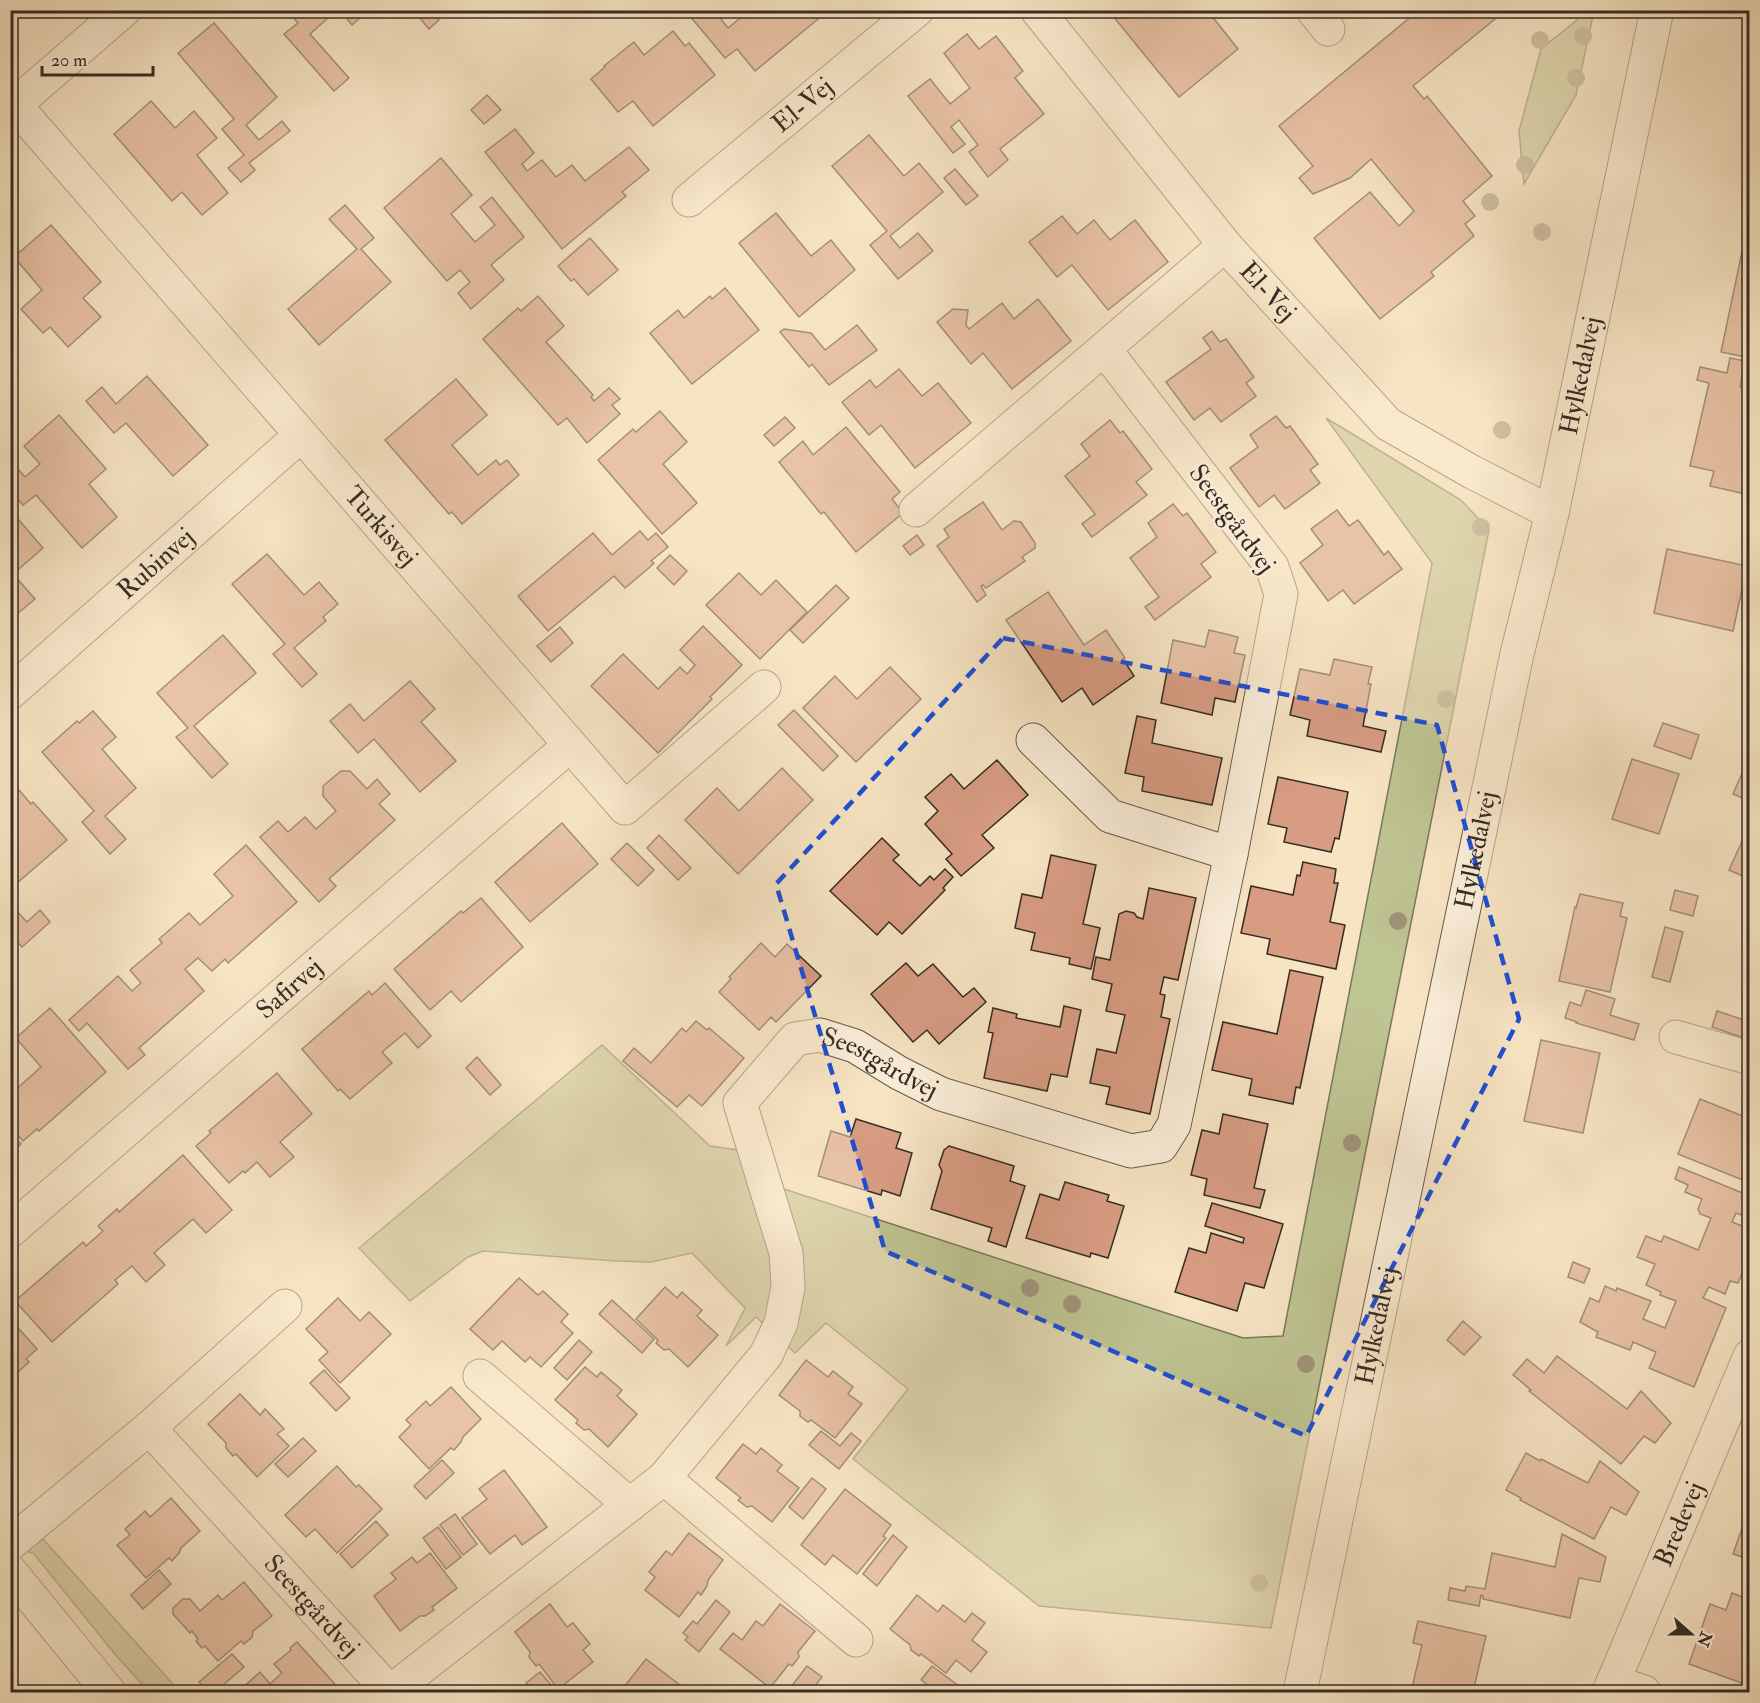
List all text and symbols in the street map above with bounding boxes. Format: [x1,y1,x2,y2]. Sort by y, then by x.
scale bar [42,39,153,77]
text: 20 m [51,49,87,72]
street label: El-Vej [766,71,840,140]
street label: El-Vej [1232,255,1303,328]
street label: Hylkedalvej [1553,314,1609,438]
street label: Seestgårdvej [1182,458,1282,580]
street label: Turkisvej [337,480,424,573]
street label: Rubinvej [111,521,201,606]
street label: Hylkedalvej [1448,788,1504,912]
street label: Safirvej [250,951,329,1026]
street label: Seestgårdvej [818,1021,943,1106]
street label: Hylkedalvej [1349,1264,1404,1388]
street label: Bredevej [1647,1477,1711,1571]
street label: Seestgårdvej [257,1548,366,1664]
north arrow [1661,1604,1721,1664]
text: N [1692,1628,1716,1650]

